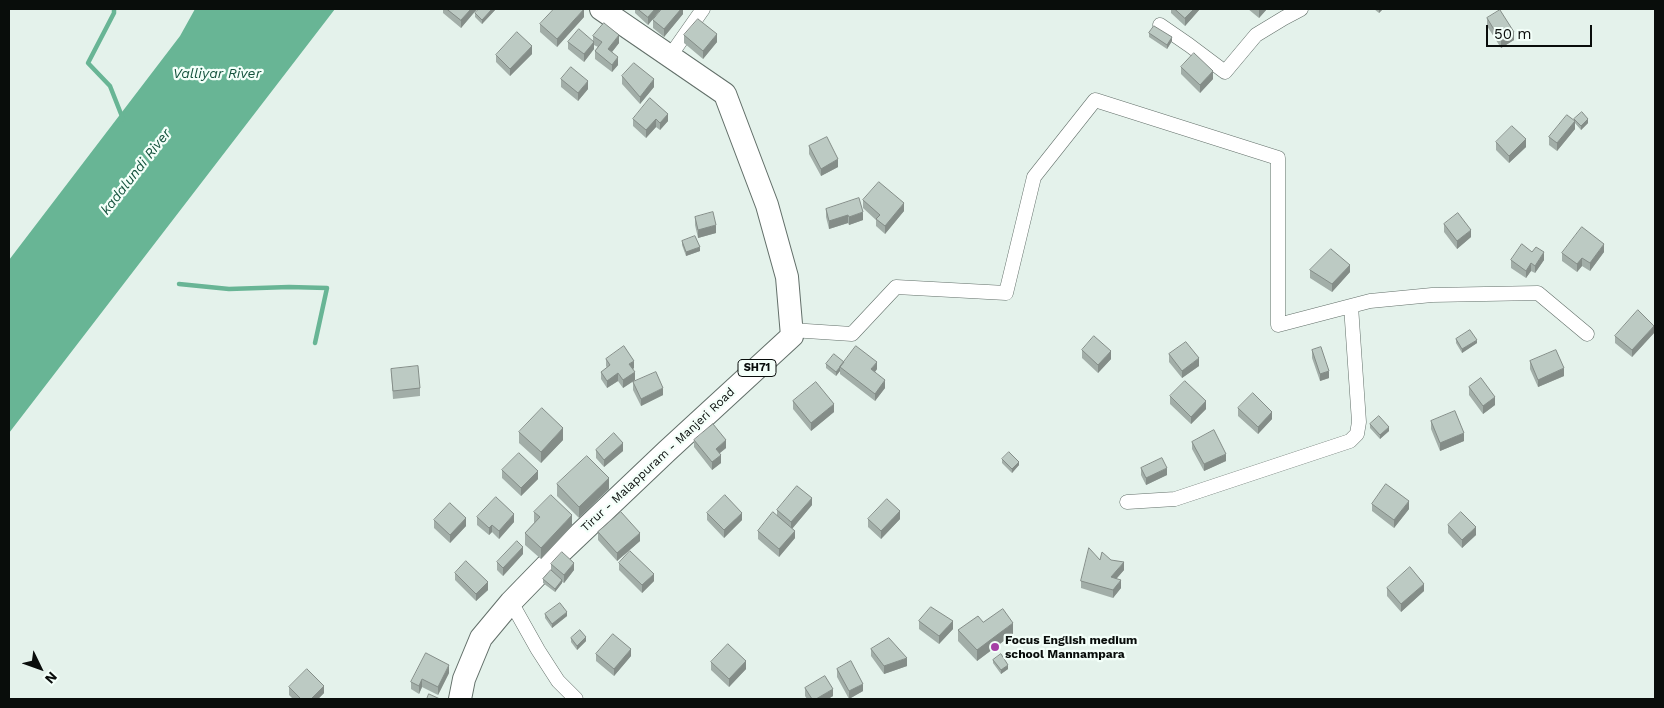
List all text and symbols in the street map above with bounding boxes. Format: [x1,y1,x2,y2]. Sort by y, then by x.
scale bar [1489,15,1595,47]
text: 50 m [1494,25,1531,43]
water label: Valliyar River [173,66,261,82]
water label: kadalundi River [97,126,175,218]
road number: SH71 [738,359,776,376]
street label: Tirur - Malappuram - Manjeri Road [578,385,738,535]
place label: Focus English medium school Mannampara [1005,633,1137,661]
marker: Focus English medium school Mannampara [989,641,1001,653]
north arrow [15,643,65,693]
text: N [42,669,61,687]

